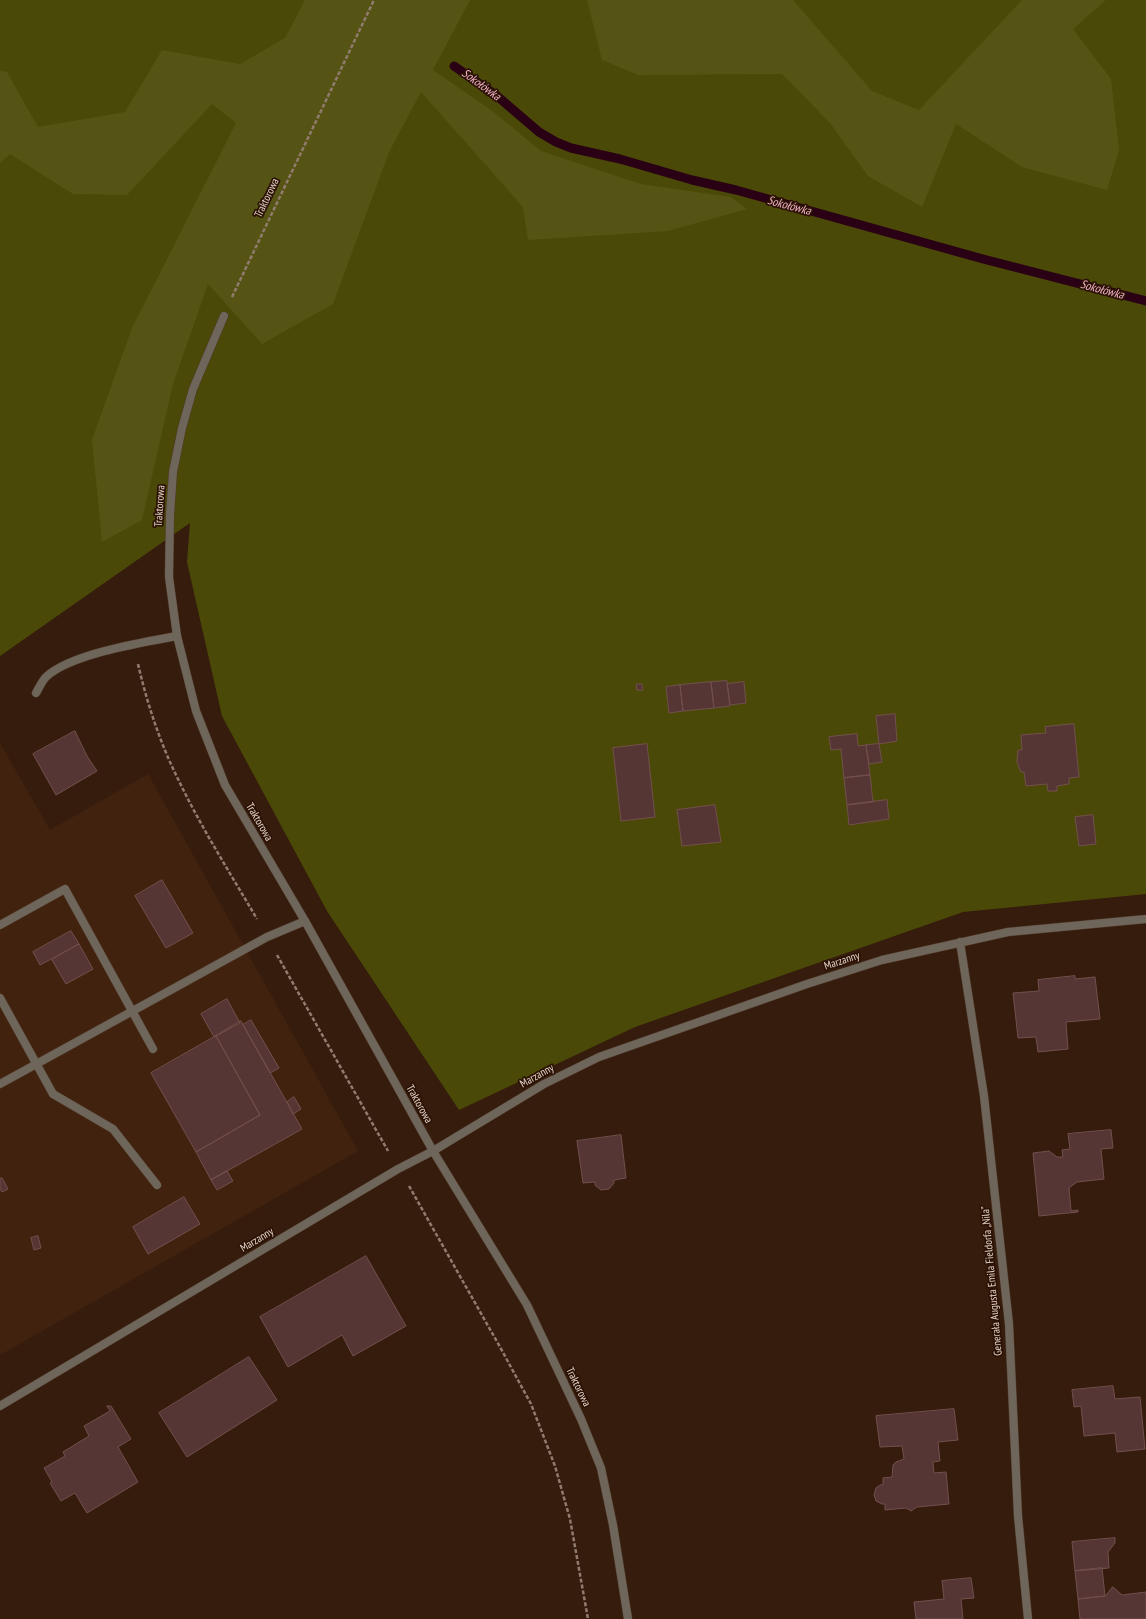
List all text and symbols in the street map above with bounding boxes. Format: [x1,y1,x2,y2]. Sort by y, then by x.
water label: Sokołówka [459,66,503,104]
street label: Traktorowa [252,176,282,220]
water label: Sokołówka [766,193,812,219]
water label: Sokołówka [1079,277,1125,303]
street label: Traktorowa [152,485,168,527]
street label: Traktorowa [243,801,275,843]
street label: Marzanny [823,949,861,973]
street label: Marzanny [518,1061,556,1091]
street label: Traktorowa [403,1082,435,1126]
street label: Generała Augusta Emila Fieldorfa „Nila” [979,1206,1005,1356]
street label: Marzanny [238,1225,276,1255]
street label: Traktorowa [563,1365,593,1409]

